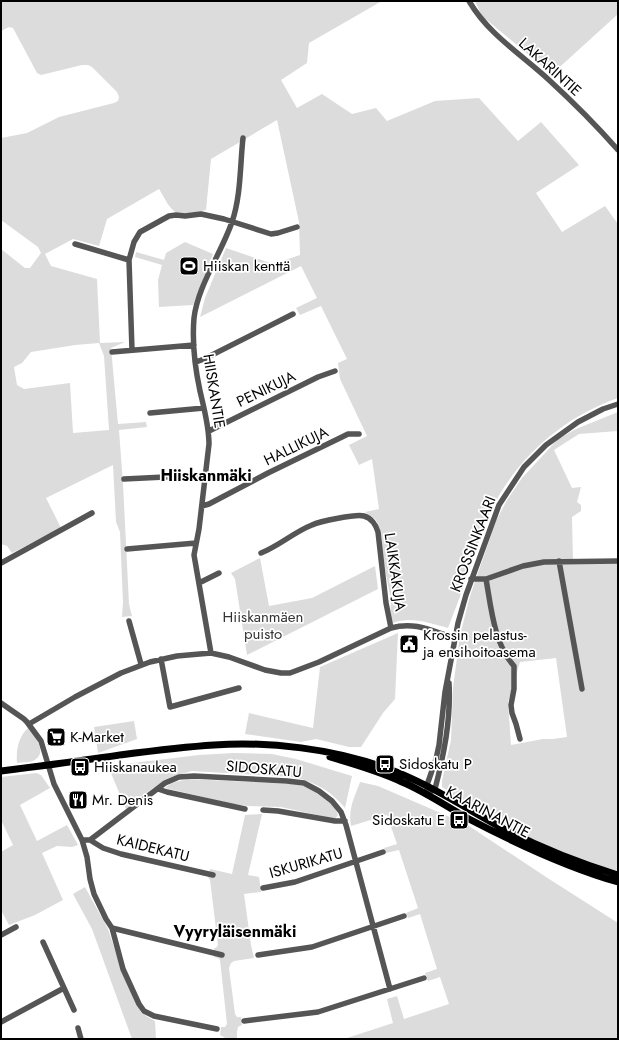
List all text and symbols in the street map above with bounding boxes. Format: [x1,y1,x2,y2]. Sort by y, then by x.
street label: LAKARINTIE [514,33,586,101]
sports icon: Hiiskan kenttä [178,255,200,277]
place label: Hiiskan kenttä [203,255,290,277]
street label: HIISKANTIE [197,352,231,430]
street label: PENIKUJA [233,365,299,413]
street label: HALLIKUJA [260,421,332,471]
district label: Hiiskanmäki [160,464,252,487]
street label: KROSSINKAARI [445,493,501,595]
street label: LAIKKAKUJA [379,531,411,613]
park label: Hiiskanmäen puisto [223,606,303,645]
place label: Krossin pelastus- ja ensihoitoasema [422,624,536,663]
public building icon: Krossin pelastus- ja ensihoitoasema [398,633,420,655]
supermarket icon: K-Market [45,726,67,748]
place label: K-Market [70,726,124,748]
bus stop icon: Sidoskatu P [374,753,396,775]
place label: Sidoskatu P [399,753,472,775]
street label: SIDOSKATU [225,755,303,783]
bus stop icon: Hiiskanaukea [69,756,91,778]
place label: Hiiskanaukea [94,756,177,778]
street label: KAARINANTIE [442,780,534,844]
restaurant icon: Mr. Denis [67,789,89,811]
place label: Mr. Denis [92,789,153,811]
place label: Sidoskatu E [372,809,445,831]
bus stop icon: Sidoskatu E [448,809,470,831]
street label: KAIDEKATU [114,828,192,868]
street label: ISKURIKATU [267,842,345,884]
district label: Vyyryläisenmäki [173,920,296,943]

